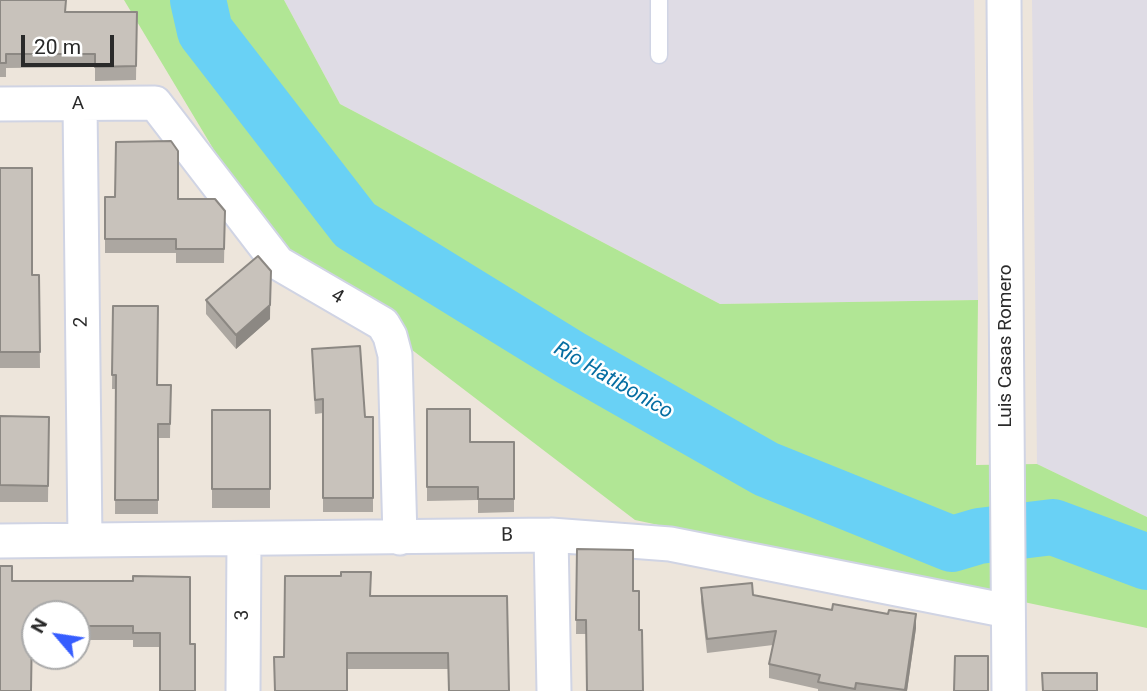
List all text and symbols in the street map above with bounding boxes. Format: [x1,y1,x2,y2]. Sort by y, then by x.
scale bar [24,21,117,65]
text: 20 m [34,35,81,59]
street label: A [72,93,84,115]
street label: Luis Casas Romero [995,264,1017,428]
street label: 4 [327,284,347,310]
street label: 2 [71,316,93,328]
water label: Río Hatibonico [549,337,677,425]
street label: B [501,524,513,548]
north arrow [21,600,91,670]
street label: 3 [232,609,254,621]
text: N [26,614,52,637]

